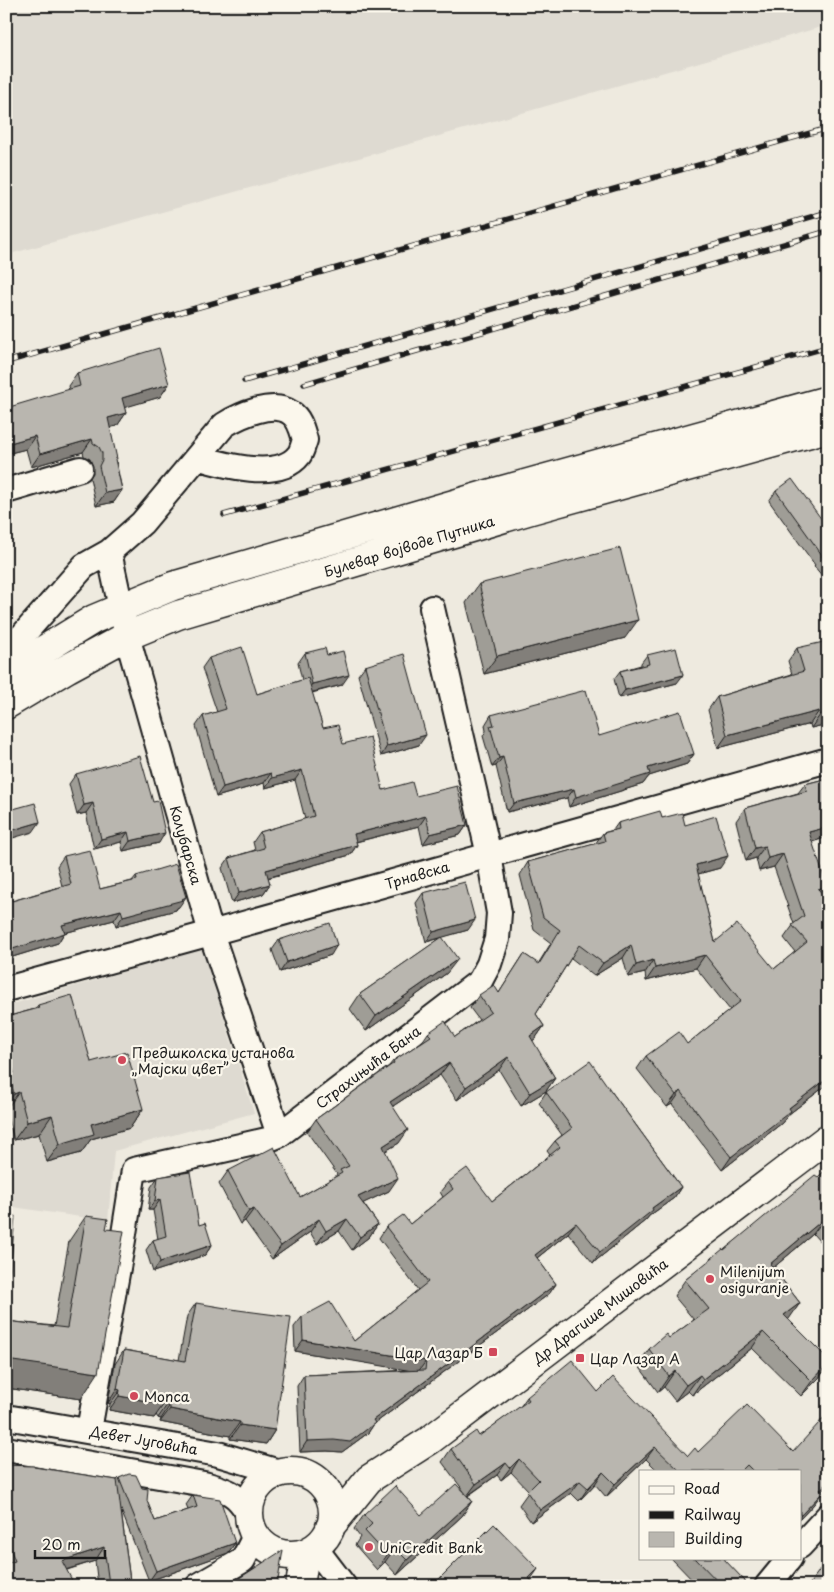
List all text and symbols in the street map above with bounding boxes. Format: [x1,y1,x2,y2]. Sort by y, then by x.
street label: Булевар војводе Путника [321,510,497,582]
street label: Колубарска [165,803,207,887]
street label: Трнавска [382,856,452,894]
street label: Страхињића Бана [311,1020,425,1114]
place label: Предшколска установа „Мајски цвет” [132,1042,295,1079]
marker: Предшколска установа „Мајски цвет” [116,1054,128,1066]
street label: Др Драгише Мишовића [527,1253,672,1369]
place label: Milenijum osiguranje [720,1261,789,1298]
marker: Milenijum osiguranje [704,1273,716,1285]
place label: Цар Лазар Б [394,1342,483,1363]
marker: Цар Лазар Б [487,1346,499,1358]
place label: Цар Лазар А [590,1348,680,1369]
marker: Цар Лазар А [574,1352,586,1364]
place label: Monca [144,1386,190,1407]
marker: Monca [128,1390,140,1402]
street label: Девет Југовића [88,1420,200,1460]
legend [639,1470,802,1560]
text: Road [684,1476,720,1499]
text: Railway [684,1502,741,1525]
text: Building [684,1526,743,1549]
scale bar [35,1527,105,1559]
text: 20 m [42,1532,81,1555]
place label: UniCredit Bank [379,1537,483,1558]
marker: UniCredit Bank [363,1541,375,1553]

